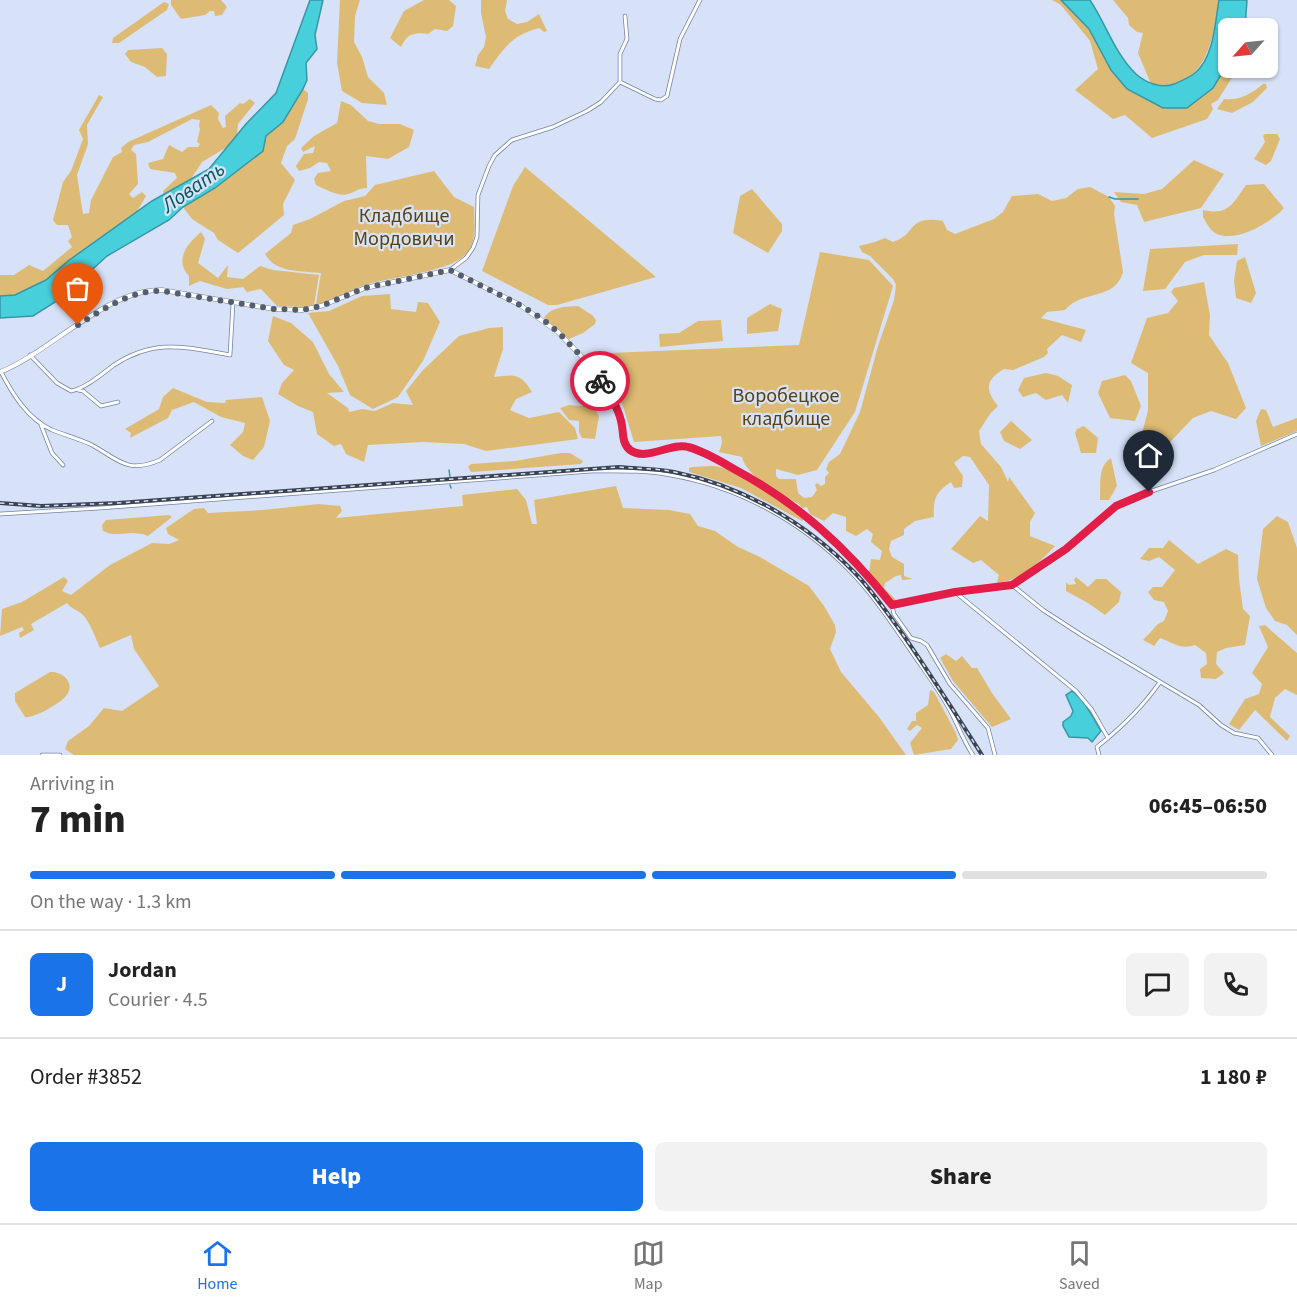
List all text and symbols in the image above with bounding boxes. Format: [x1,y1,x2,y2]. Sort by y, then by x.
north arrow [1218,18,1278,78]
map controls [1218,18,1278,78]
water label: Ловать [154,154,231,220]
park label: Кладбище Мордовичи [354,202,454,253]
pin [52,263,103,325]
icon: bag [61,272,94,305]
courier [570,351,630,411]
icon: bike [584,365,617,398]
park label: Воробецкое кладбище [733,382,839,433]
pin [1123,430,1174,492]
icon: home [1132,439,1165,472]
text: Arriving in [30,770,115,798]
text: 06:45–06:50 [1149,790,1267,822]
text: 7 min [30,792,126,848]
text: On the way · 1.3 km [30,888,192,916]
button: chat [1126,953,1189,1016]
button: phone [1204,953,1267,1016]
text: Jordan [108,954,177,986]
text: J [56,968,67,1000]
text: Courier · 4.5 [108,986,208,1014]
text: Order #3852 [30,1061,142,1093]
text: 1 180 ₽ [1200,1061,1267,1093]
button: Help [30,1142,643,1211]
button: Share [655,1142,1267,1211]
tab: Home [197,1237,237,1295]
tab: Map [632,1237,665,1295]
tab: Saved [1059,1237,1100,1295]

